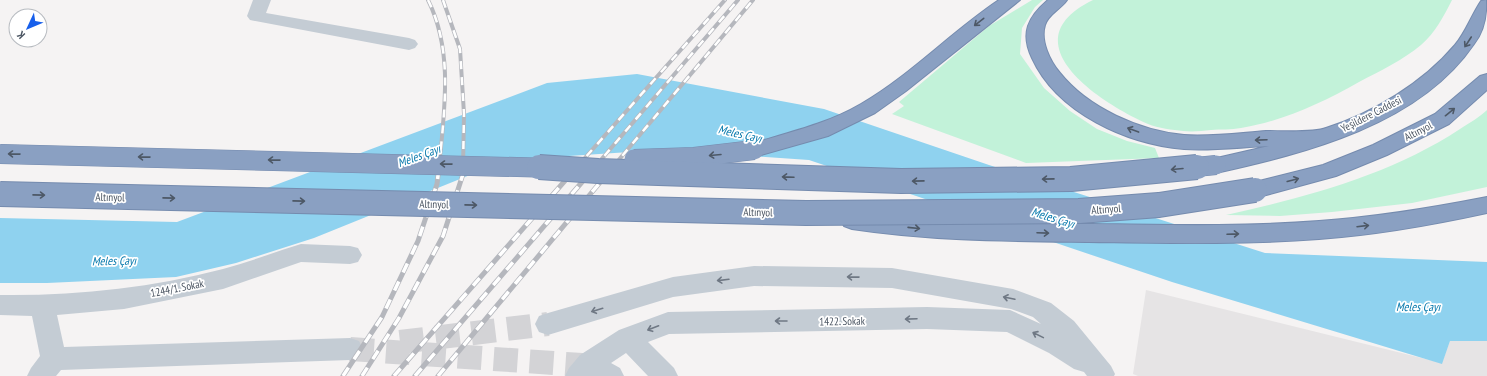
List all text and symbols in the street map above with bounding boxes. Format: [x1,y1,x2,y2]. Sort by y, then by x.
north arrow [8,8,48,48]
one-way arrow [973,17,984,26]
text: K [14,28,28,42]
one-way arrow [1463,37,1472,48]
street label: Yeşildere Caddesi [1338,93,1404,135]
one-way arrow [1445,108,1456,116]
street label: Altınyol [1402,118,1435,144]
water label: Meles Çayı [717,121,765,146]
one-way arrow [1126,126,1139,133]
one-way arrow [1255,136,1268,143]
water label: Meles Çayı [395,140,443,170]
one-way arrow [8,150,21,158]
one-way arrow [709,151,722,158]
one-way arrow [138,153,151,161]
one-way arrow [268,156,281,164]
one-way arrow [440,160,453,168]
one-way arrow [1171,165,1184,173]
one-way arrow [782,174,795,181]
one-way arrow [1042,175,1055,183]
one-way arrow [1286,176,1299,183]
one-way arrow [912,177,925,185]
street label: Altınyol [95,190,125,204]
one-way arrow [32,191,45,199]
one-way arrow [162,194,175,202]
one-way arrow [292,197,305,205]
street label: Altınyol [419,197,449,211]
one-way arrow [464,201,477,209]
street label: Altınyol [1091,201,1122,217]
water label: Meles Çayı [1030,204,1078,232]
street label: Altınyol [743,205,773,219]
one-way arrow [1356,222,1369,230]
one-way arrow [907,224,920,232]
one-way arrow [1036,229,1049,236]
one-way arrow [1226,230,1239,237]
water label: Meles Çayı [92,253,138,268]
one-way arrow [847,274,860,281]
street label: 1244/1. Sokak [149,276,206,300]
one-way arrow [717,277,730,284]
one-way arrow [1002,294,1015,302]
water label: Meles Çayı [1396,299,1441,314]
one-way arrow [590,307,603,314]
street label: 1422. Sokak [819,314,866,328]
one-way arrow [905,315,918,322]
one-way arrow [775,317,788,325]
one-way arrow [647,325,659,333]
one-way arrow [1032,331,1044,338]

